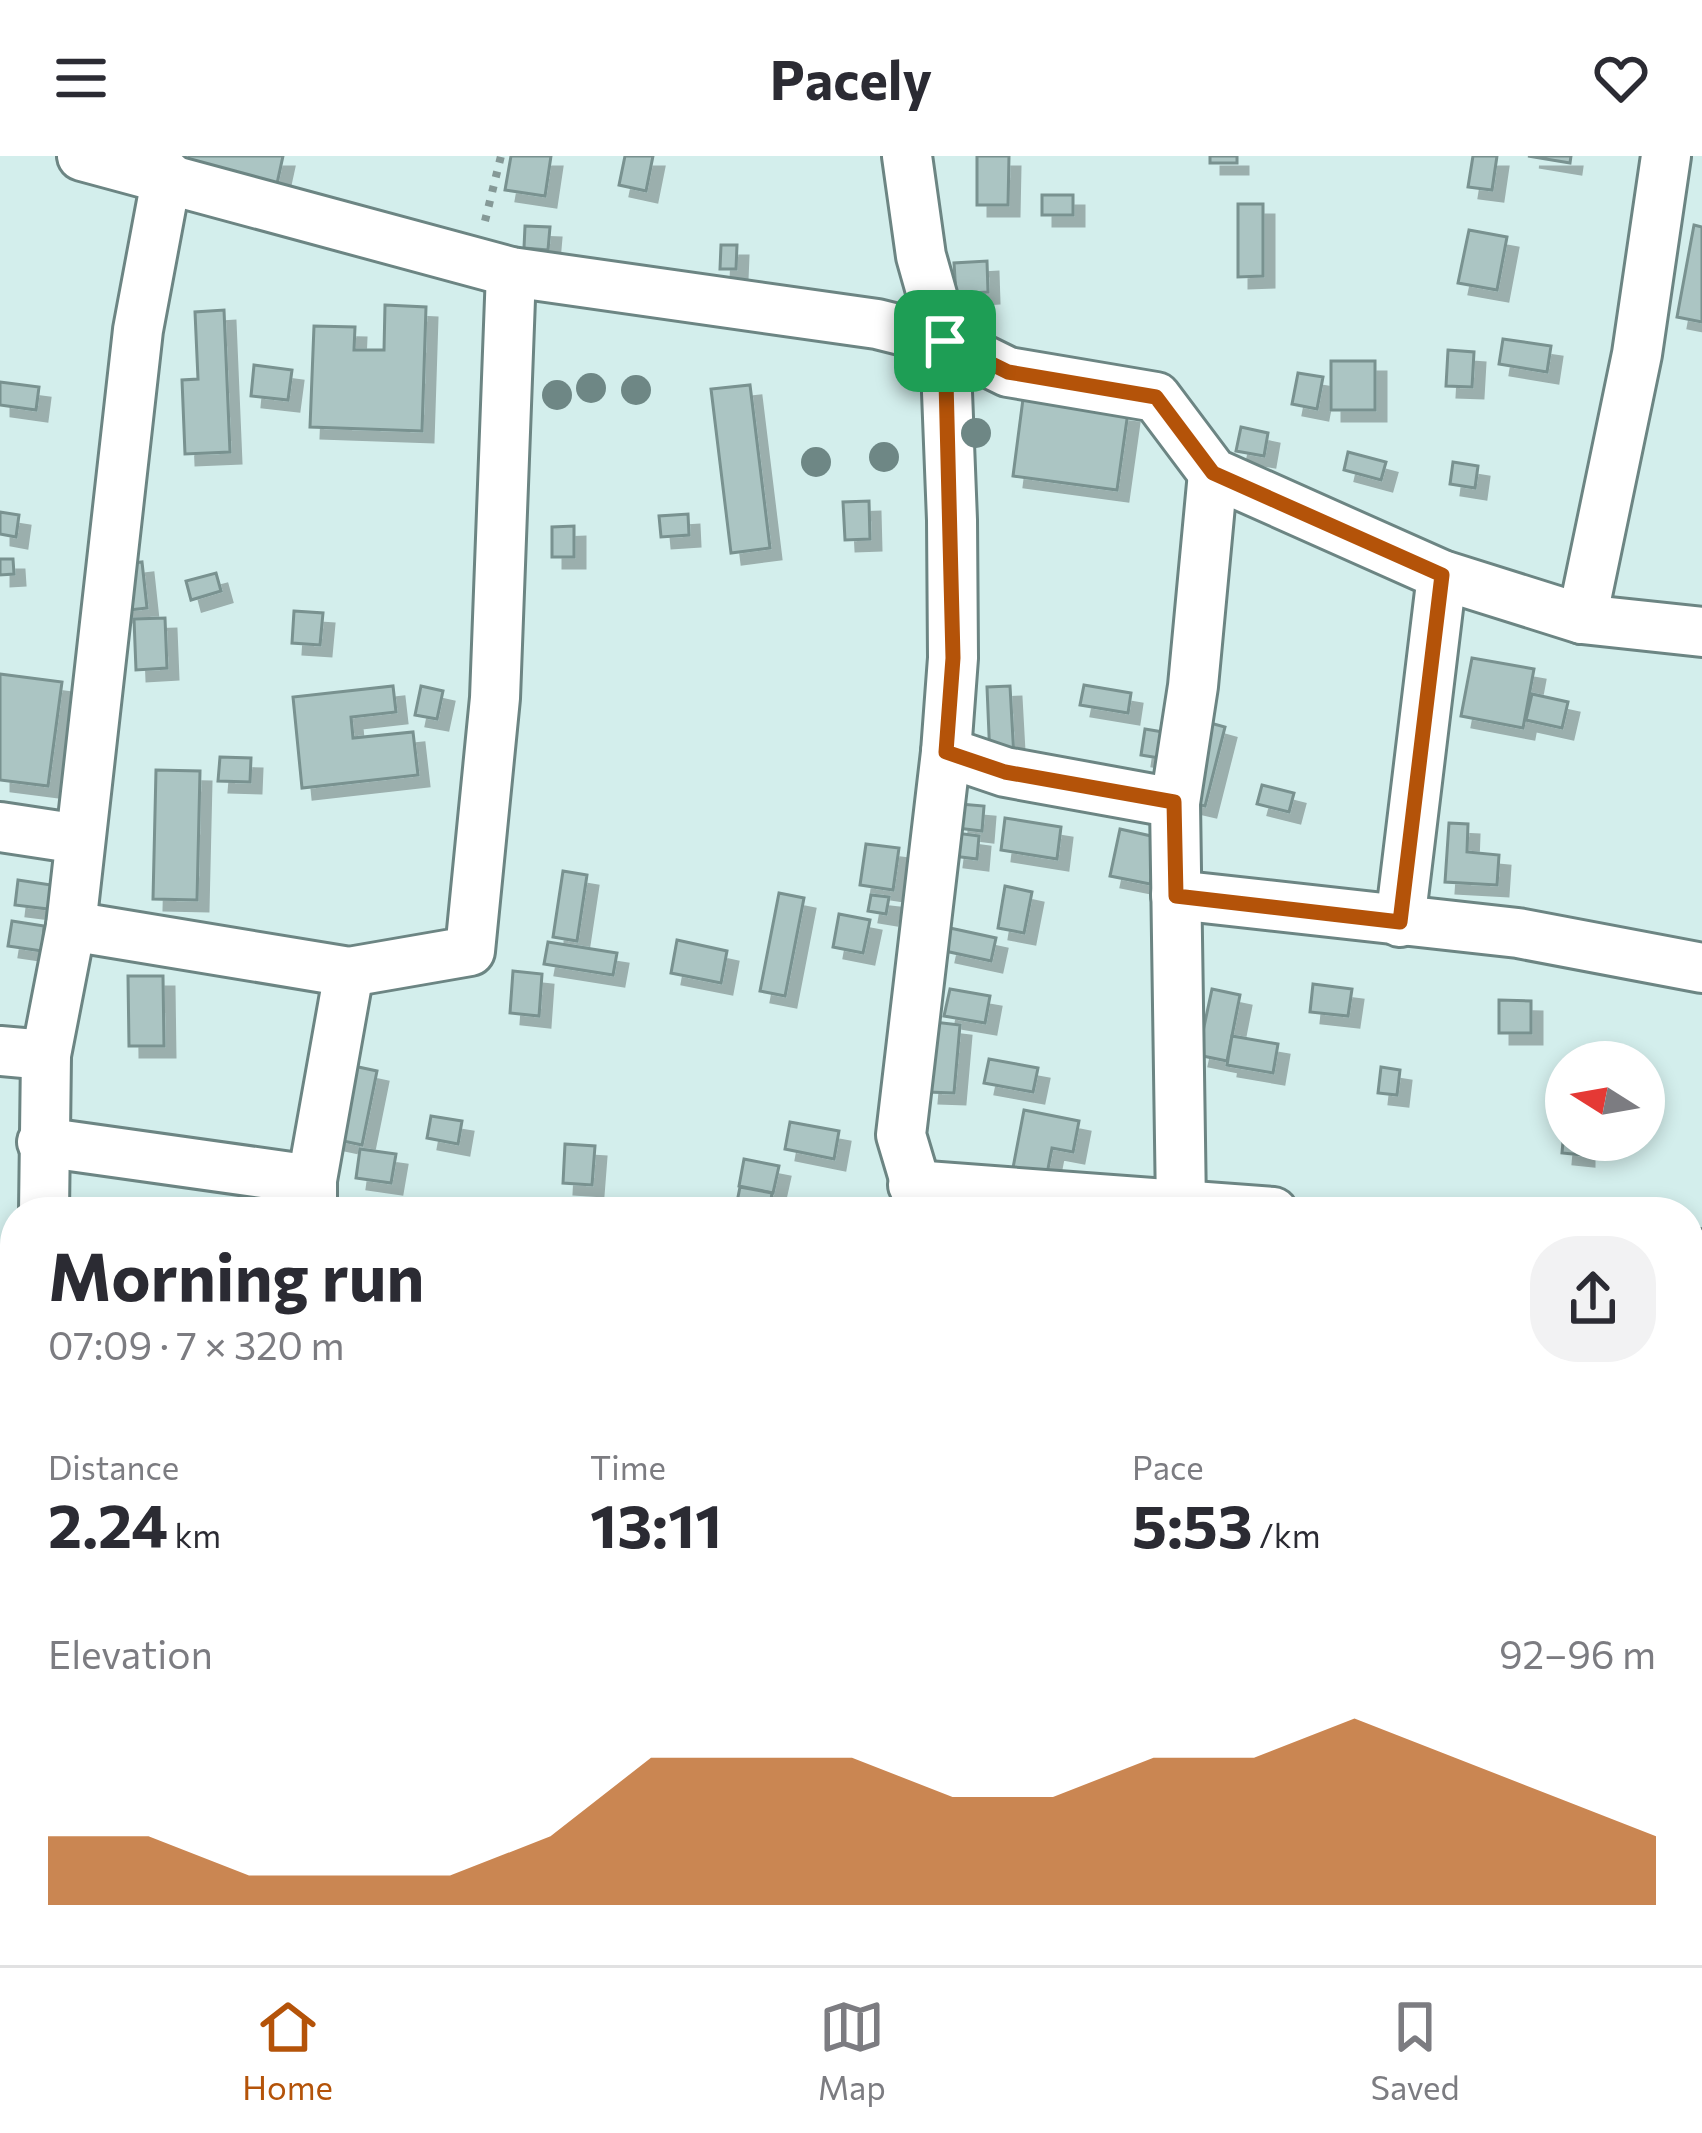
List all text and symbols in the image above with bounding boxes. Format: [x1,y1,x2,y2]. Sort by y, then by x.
icon: menu [48,45,114,111]
text: Pacely [770,45,932,111]
icon: heart [1588,45,1654,111]
pin [894,290,996,392]
icon: arrive [912,308,978,374]
north arrow [1545,1041,1665,1161]
map controls [1545,1041,1665,1161]
text: Morning run [48,1234,425,1315]
button: share [1530,1236,1656,1362]
text: 07:09 · 7 × 320 m [48,1320,345,1368]
text: Distance [48,1446,179,1487]
text: Time [590,1446,666,1487]
text: Pace [1132,1446,1204,1487]
text: 2.24 [48,1487,168,1560]
text: 13:11 [590,1487,722,1560]
text: 5:53 [1132,1487,1253,1560]
text: km [168,1514,221,1555]
text: /km [1253,1514,1320,1555]
text: Elevation [48,1629,213,1677]
text: 92–96 m [1499,1629,1656,1677]
tab: Home [242,1994,333,2107]
tab: Map [818,1994,886,2107]
tab: Saved [1371,1994,1460,2107]

